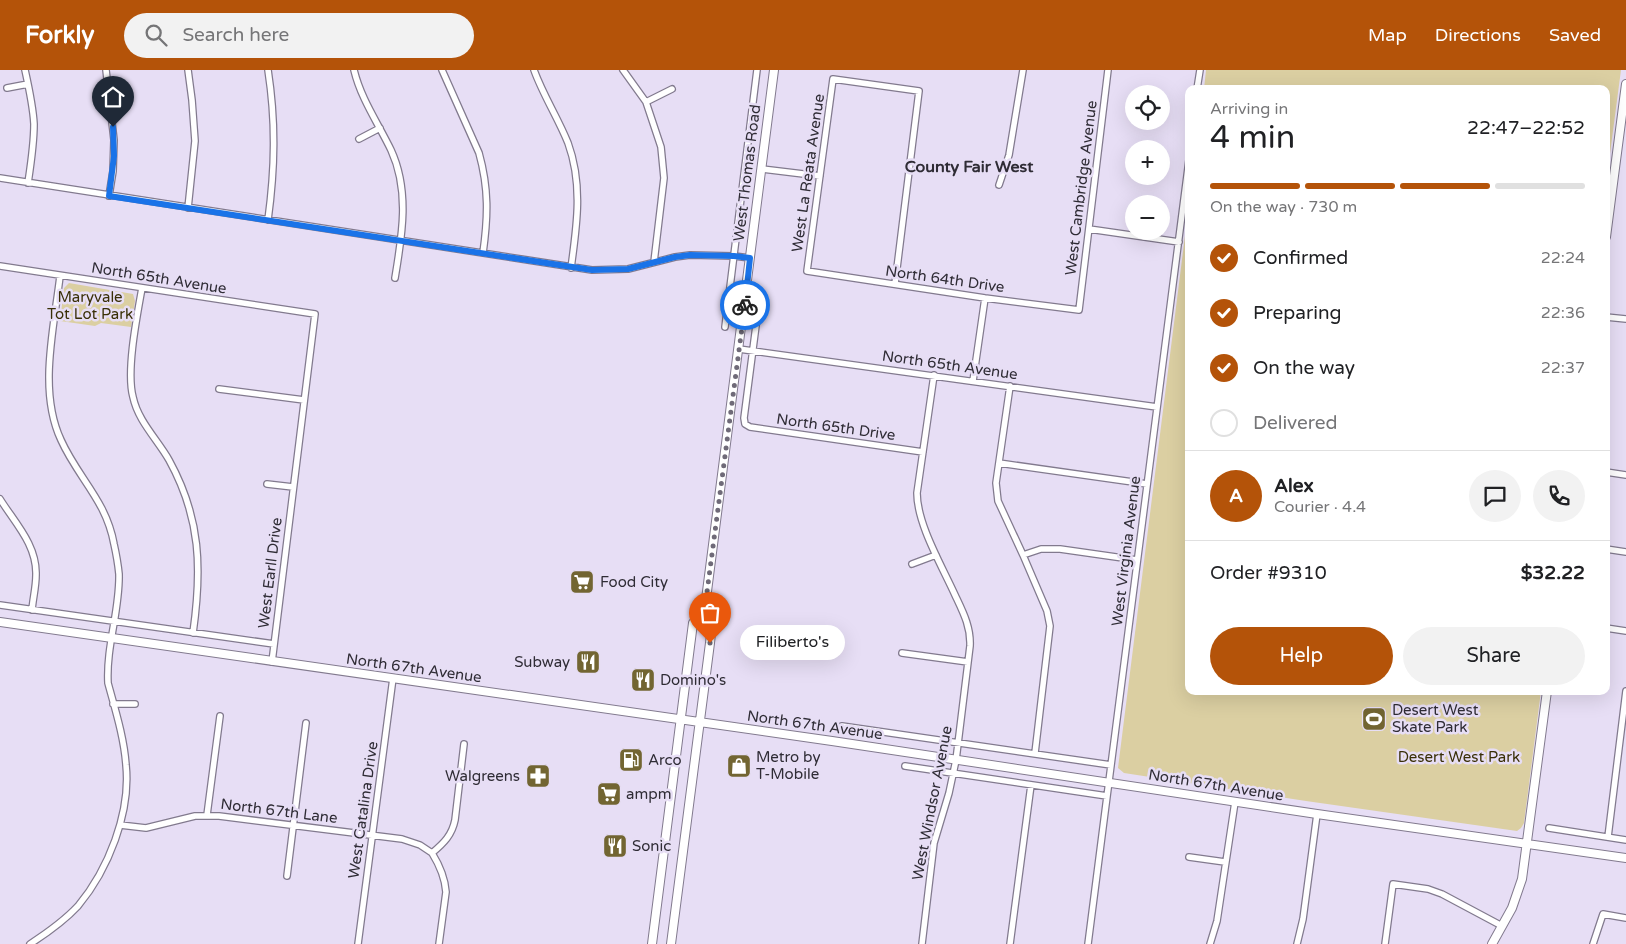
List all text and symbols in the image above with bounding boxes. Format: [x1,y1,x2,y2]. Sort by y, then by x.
search box [124,13,474,58]
text: Forkly [25,21,94,50]
icon: search [142,21,170,49]
text: Search here [182,24,289,46]
text: Map [1368,24,1407,46]
text: Directions [1435,24,1521,46]
text: Saved [1549,24,1601,46]
pin [92,76,134,127]
icon: home [99,83,127,111]
map controls [1125,85,1170,240]
button: locate [1125,85,1170,130]
street label: West La Reata Avenue [788,93,828,253]
street label: West Cambridge Avenue [1061,99,1101,277]
text: Arriving in [1210,99,1288,119]
street label: West Thomas Road [730,103,764,243]
text: 22:47–22:52 [1467,117,1585,139]
text: 4 min [1210,119,1295,157]
button: + [1125,140,1170,185]
district label: County Fair West [905,157,1034,177]
button: − [1125,195,1170,240]
text: On the way · 730 m [1210,197,1357,217]
icon: check [1210,244,1238,272]
text: Confirmed [1253,247,1348,269]
text: 22:24 [1541,248,1585,268]
street label: North 65th Avenue [90,258,228,298]
street label: North 64th Drive [884,262,1006,296]
courier [720,280,770,330]
park label: Maryvale Tot Lot Park [47,288,133,323]
icon: bike [731,291,759,319]
icon: check [1210,299,1238,327]
text: Preparing [1253,302,1342,324]
text: 22:36 [1541,303,1585,323]
street label: North 65th Avenue [881,347,1019,383]
icon: check [1210,354,1238,382]
text: On the way [1253,357,1355,379]
text: 22:37 [1541,358,1585,378]
street label: North 65th Drive [775,410,897,444]
text: Delivered [1253,412,1338,434]
button: chat [1469,470,1521,522]
button: phone [1533,470,1585,522]
street label: West Virginia Avenue [1108,475,1144,627]
text: Alex [1274,475,1314,497]
text: A [1229,485,1243,507]
text: Courier · 4.4 [1274,497,1366,517]
street label: West Earll Drive [254,516,286,630]
text: Order #9310 [1210,562,1327,584]
text: $32.22 [1521,562,1585,584]
supermarket icon: Food City [569,569,595,595]
place label: Food City [600,573,668,591]
pin [689,592,731,643]
icon: bag [696,599,724,627]
callout: Filiberto's [740,626,845,660]
button: Help [1210,627,1393,685]
button: Share [1403,627,1585,685]
text: Filiberto's [756,632,829,652]
restaurant icon: Subway [575,649,601,675]
street label: North 67th Avenue [345,650,483,686]
place label: Subway [514,653,570,671]
restaurant icon: Domino's [630,667,656,693]
place label: Domino's [660,671,726,689]
place label: Desert West Skate Park [1392,701,1479,736]
sports icon: Desert West Skate Park [1361,706,1387,732]
street label: North 67th Avenue [746,707,884,743]
street label: West Windsor Avenue [908,724,956,882]
street label: West Catalina Drive [344,740,382,880]
fuel station icon: Arco [618,747,644,773]
place label: Metro by T-Mobile [756,748,820,783]
park label: Desert West Park [1398,748,1520,766]
place label: Arco [648,751,682,769]
shop icon: Metro by T-Mobile [726,753,752,779]
pharmacy icon: Walgreens [525,763,551,789]
street label: North 67th Avenue [1147,765,1285,805]
place label: Walgreens [445,767,520,785]
supermarket icon: ampm [596,781,622,807]
place label: ampm [626,785,671,803]
street label: North 67th Lane [219,795,339,827]
restaurant icon: Sonic [602,833,628,859]
place label: Sonic [632,837,671,855]

